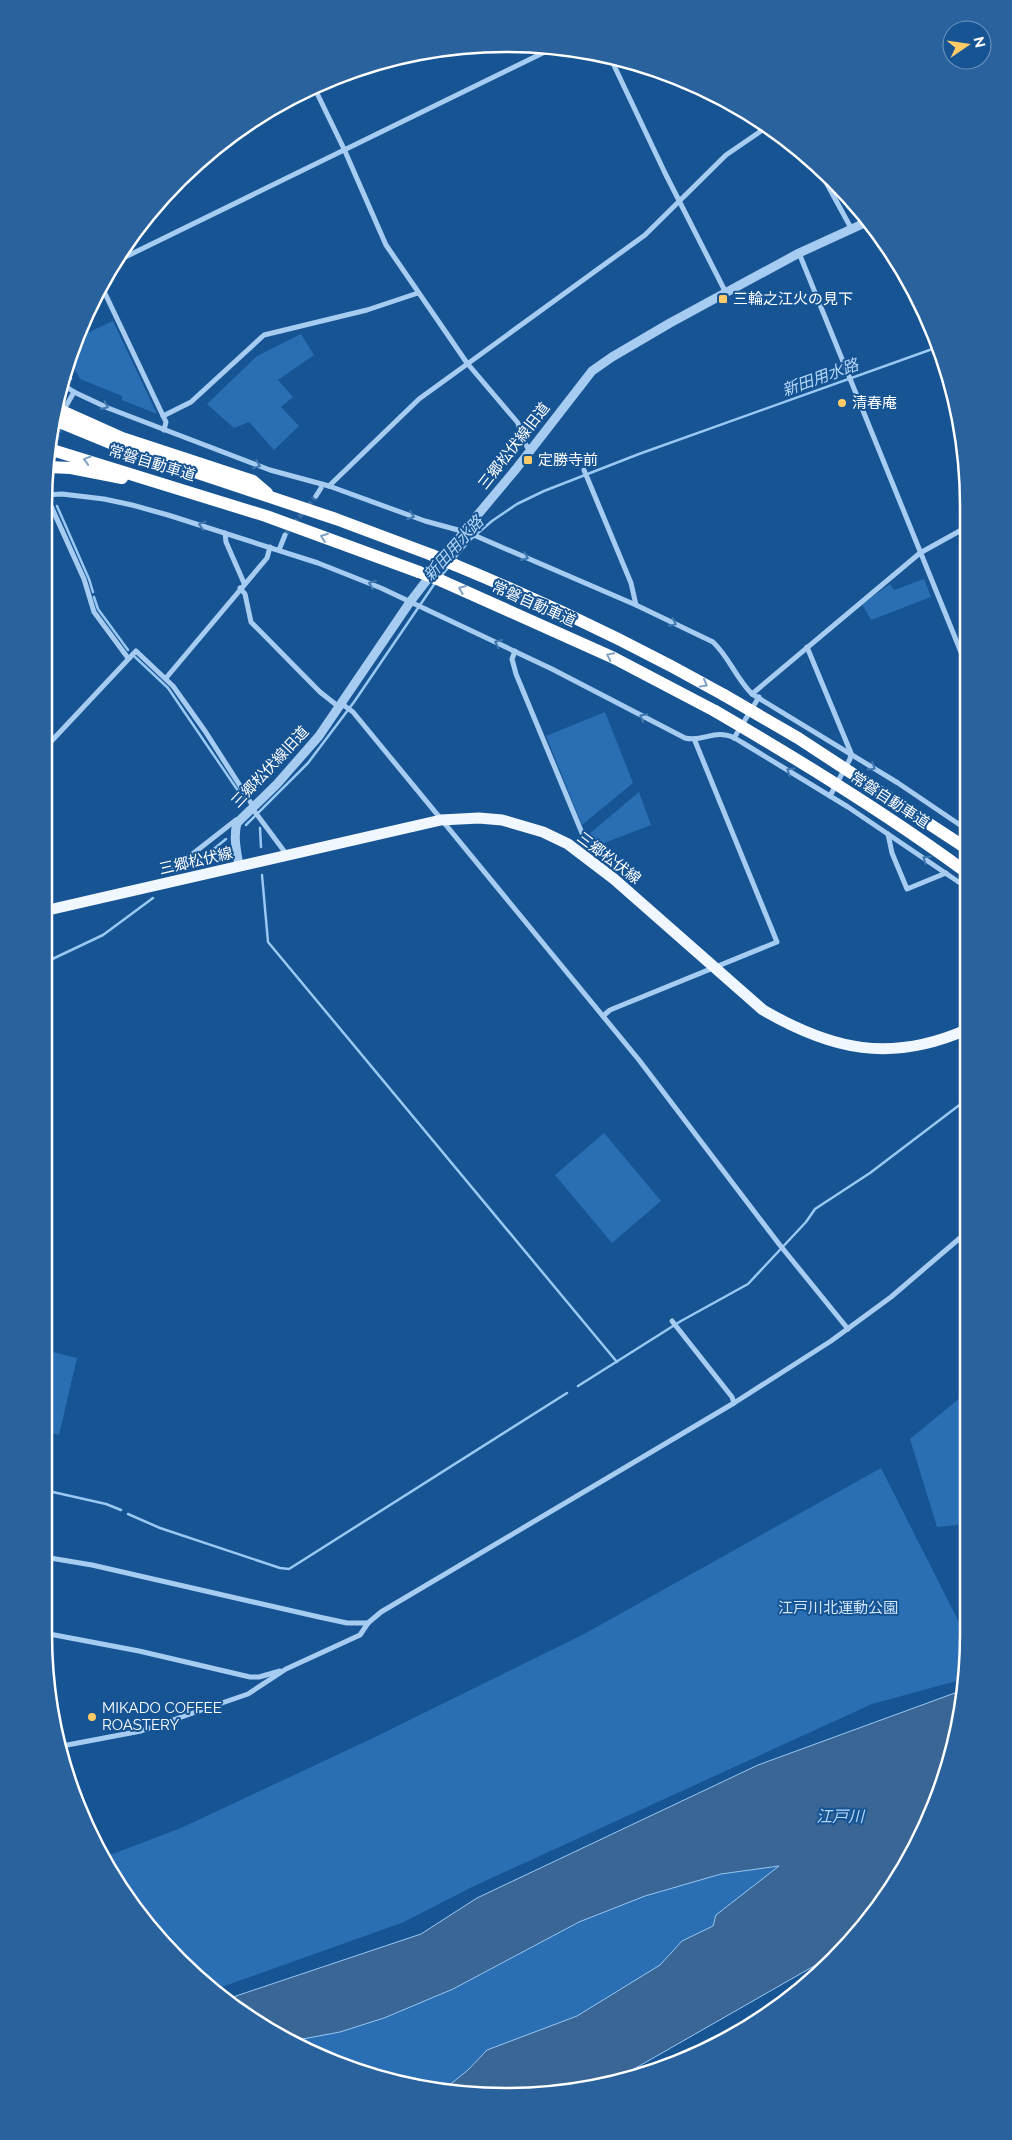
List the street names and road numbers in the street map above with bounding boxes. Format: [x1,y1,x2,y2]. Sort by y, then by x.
street label: 三郷松伏線旧道 [475,399,553,493]
street label: 常磐自動車道 [106,441,198,485]
street label: 常磐自動車道 [489,577,579,631]
street label: 三郷松伏線旧道 [228,722,312,812]
street label: 常磐自動車道 [847,768,933,832]
street label: 三郷松伏線 [574,828,644,888]
street label: 三郷松伏線 [157,844,235,878]

